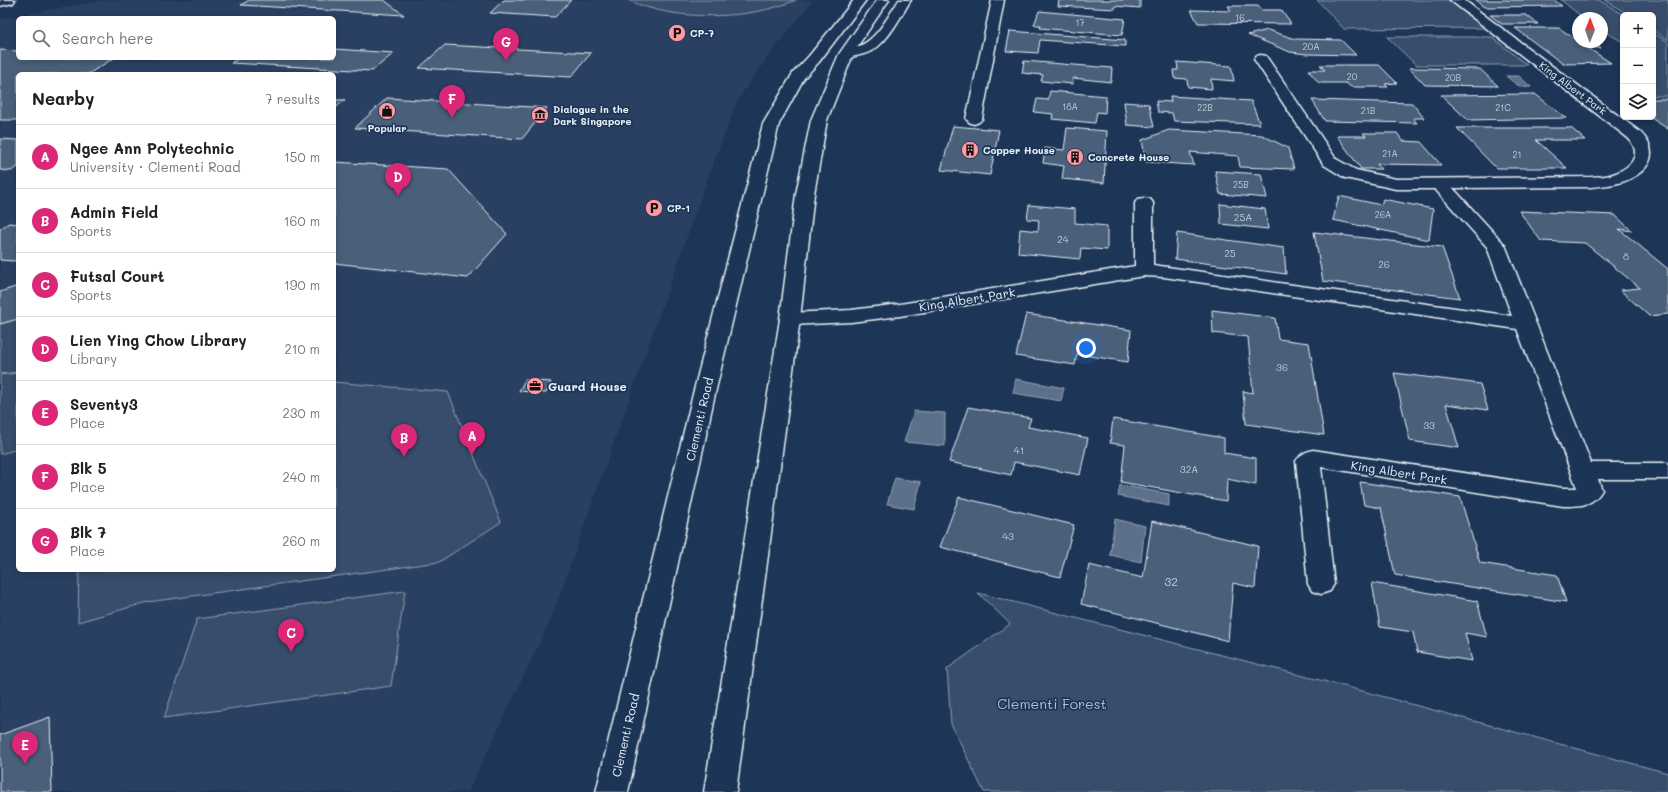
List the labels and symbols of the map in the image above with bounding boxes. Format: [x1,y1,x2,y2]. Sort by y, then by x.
house number: 16 [1235,12,1245,23]
north arrow [1572,12,1608,48]
house number: 17 [1075,17,1085,28]
parking icon: CP-7 [667,23,687,43]
place label: CP-7 [690,26,714,40]
pin: G [493,28,519,61]
house number: 20A [1303,41,1319,52]
street label: King Albert Park [1536,58,1610,118]
house number: 20 [1347,71,1358,82]
house number: 20B [1445,72,1461,83]
pin: F [439,85,465,118]
shop icon: Popular [377,101,397,121]
house number: 18A [1062,101,1078,112]
place label: Dialogue in the Dark Singapore [553,102,632,128]
house number: 22B [1197,102,1213,113]
house number: 21C [1495,102,1511,113]
museum icon: Dialogue in the Dark Singapore [530,105,550,125]
house number: 21B [1361,105,1376,116]
place label: Popular [368,121,406,135]
building icon: Copper House [960,140,980,160]
place label: Copper House [983,143,1055,157]
building icon: Concrete House [1065,147,1085,167]
house number: 21A [1382,148,1398,159]
house number: 21 [1512,149,1522,160]
place label: Concrete House [1088,150,1169,164]
pin: D [385,163,411,196]
house number: 25B [1233,179,1249,190]
parking icon: CP-1 [644,198,664,218]
place label: CP-1 [667,201,690,215]
house number: 26A [1375,209,1391,220]
house number: 25A [1234,210,1252,224]
house number: 24 [1057,232,1069,246]
house number: 25 [1224,246,1236,260]
house number: 8 [1623,249,1629,263]
house number: 26 [1378,257,1390,271]
street label: King Albert Park [918,283,1016,315]
your location [1076,338,1096,358]
house number: 36 [1276,360,1288,374]
street label: Clementi Road [682,375,716,462]
office icon: Guard House [525,376,545,396]
place label: Guard House [548,378,627,394]
house number: 33 [1423,418,1435,432]
pin: A [459,422,485,455]
pin: B [391,424,417,457]
house number: 41 [1014,443,1024,457]
street label: King Albert Park [1350,456,1448,488]
house number: 32A [1180,462,1198,476]
house number: 43 [1002,529,1014,543]
house number: 32 [1164,573,1178,589]
pin: C [278,619,304,652]
street label: Clementi Road [608,691,642,778]
park label: Clementi Forest [997,694,1107,713]
pin: E [12,731,38,764]

